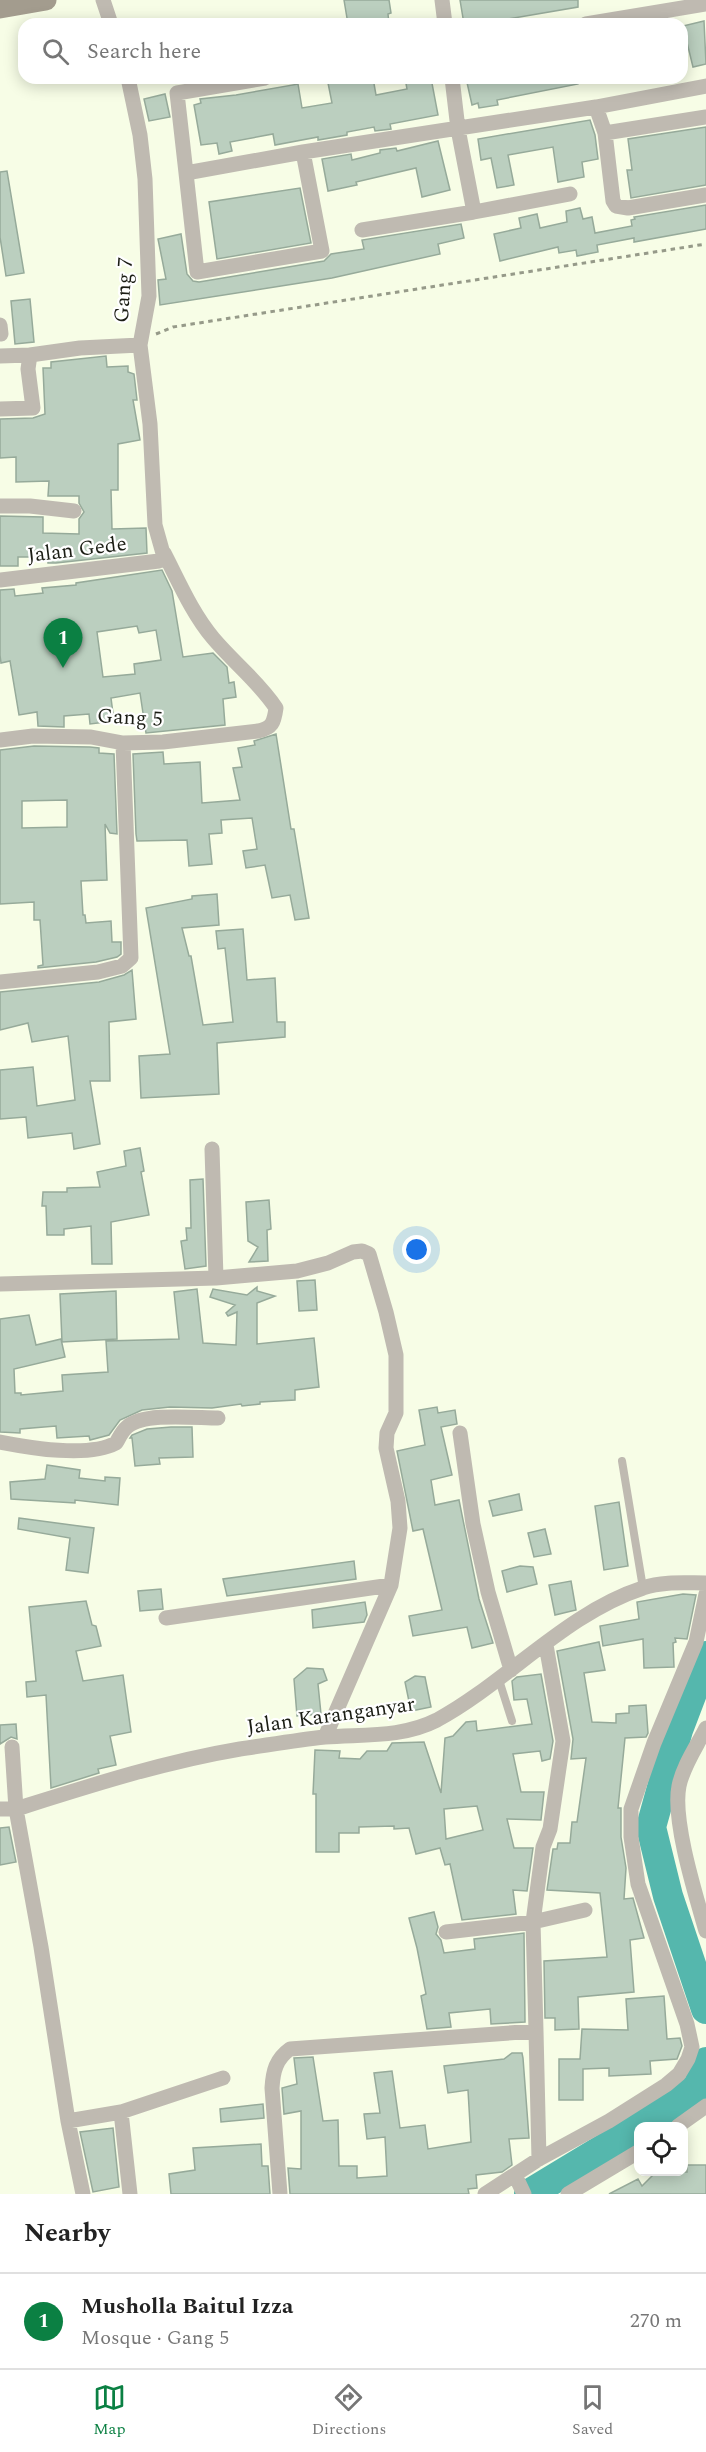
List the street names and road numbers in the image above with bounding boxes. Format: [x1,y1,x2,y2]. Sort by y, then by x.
street label: Gang 7 [106,256,142,324]
street label: Jalan Gede [26,528,128,572]
street label: Gang 5 [96,700,164,736]
street label: Jalan Karanganyar [245,1688,417,1744]

